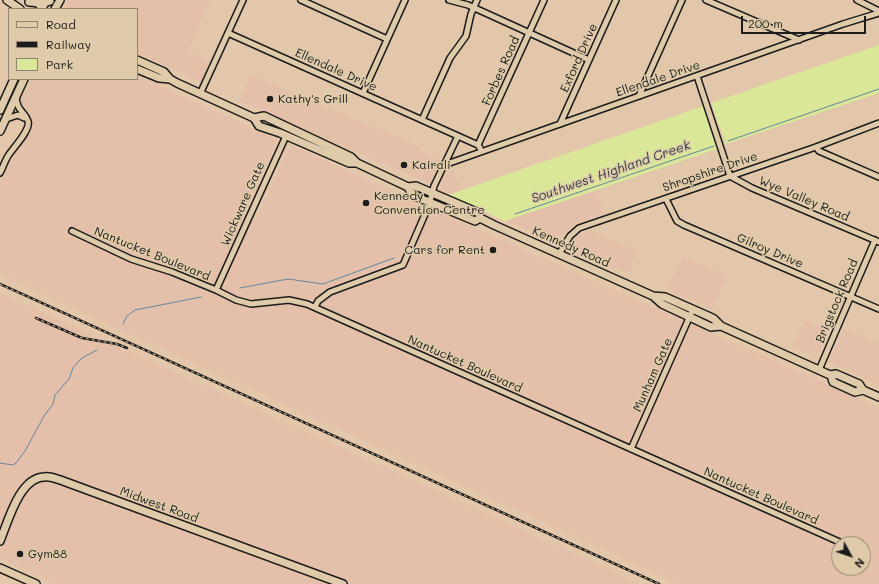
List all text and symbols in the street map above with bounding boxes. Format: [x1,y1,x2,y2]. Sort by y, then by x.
legend [8,8,138,80]
scale bar [743,8,868,34]
text: 200 m [748,15,783,31]
text: Road [46,16,76,32]
street label: Exford Drive [557,21,601,95]
street label: Forbes Road [479,34,523,108]
text: Railway [46,36,91,52]
street label: Ellendale Drive [293,46,379,94]
text: Park [46,56,73,72]
street label: Ellendale Drive [614,58,702,100]
place label: Kathy's Grill [278,92,348,106]
marker: Kathy's Grill [265,94,275,104]
water label: Southwest Highland Creek [529,137,693,207]
street label: Shropshire Drive [661,149,759,195]
place label: Kairali [412,158,451,172]
street label: Wickware Gate [218,160,268,248]
marker: Kairali [399,160,409,170]
street label: Wye Valley Road [757,173,851,225]
place label: Kennedy Convention Centre [374,189,485,217]
marker: Kennedy Convention Centre [361,198,371,208]
street label: Nantucket Boulevard [92,224,212,284]
street label: Kennedy Road [530,224,612,270]
street label: Gilroy Drive [735,231,805,271]
place label: Cars for Rent [405,243,485,257]
marker: Cars for Rent [488,245,498,255]
street label: Brigstock Road [813,257,861,345]
street label: Nantucket Boulevard [406,332,524,396]
street label: Munham Gate [630,336,676,414]
street label: Nantucket Boulevard [702,464,820,528]
street label: Midwest Road [118,484,200,526]
north arrow [831,536,871,576]
place label: Gym88 [28,547,67,561]
marker: Gym88 [15,549,25,559]
text: N [851,555,868,571]

